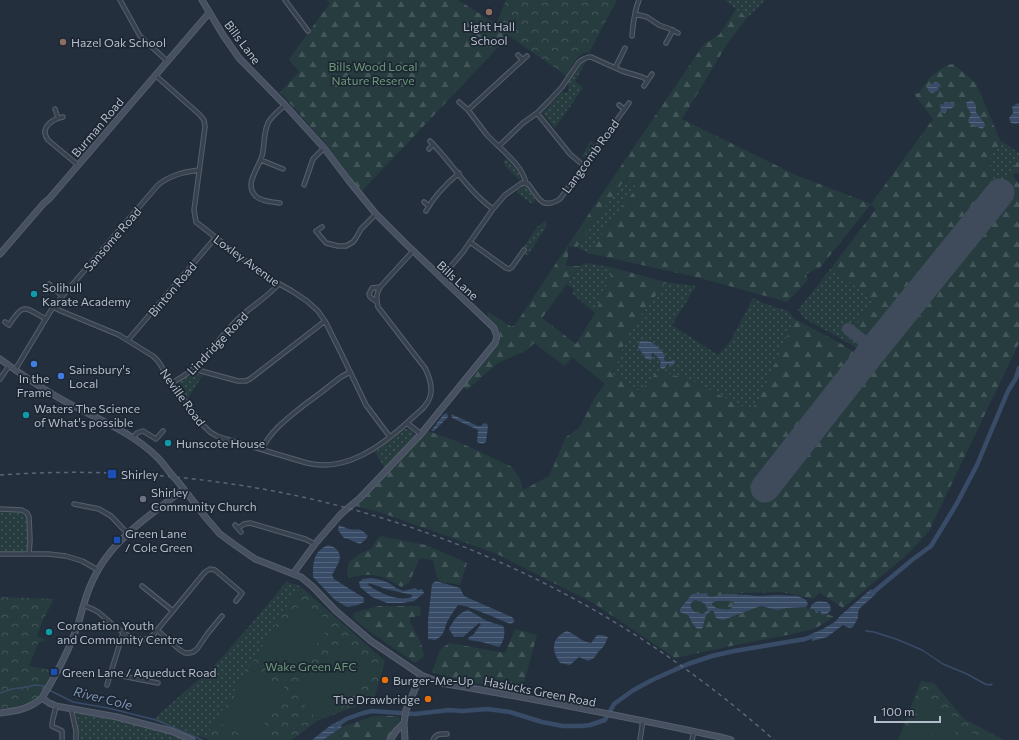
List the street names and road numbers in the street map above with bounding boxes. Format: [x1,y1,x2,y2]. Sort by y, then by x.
street label: Bills Lane [222,17,264,67]
street label: Burman Road [68,94,126,160]
street label: Langcomb Road [559,116,621,195]
street label: Sansome Road [80,204,144,274]
street label: Loxley Avenue [211,231,283,289]
street label: Bills Lane [435,257,481,303]
street label: Binton Road [145,259,199,319]
street label: Lindridge Road [184,309,250,377]
street label: Neville Road [158,366,208,428]
street label: Haslucks Green Road [483,673,597,709]

